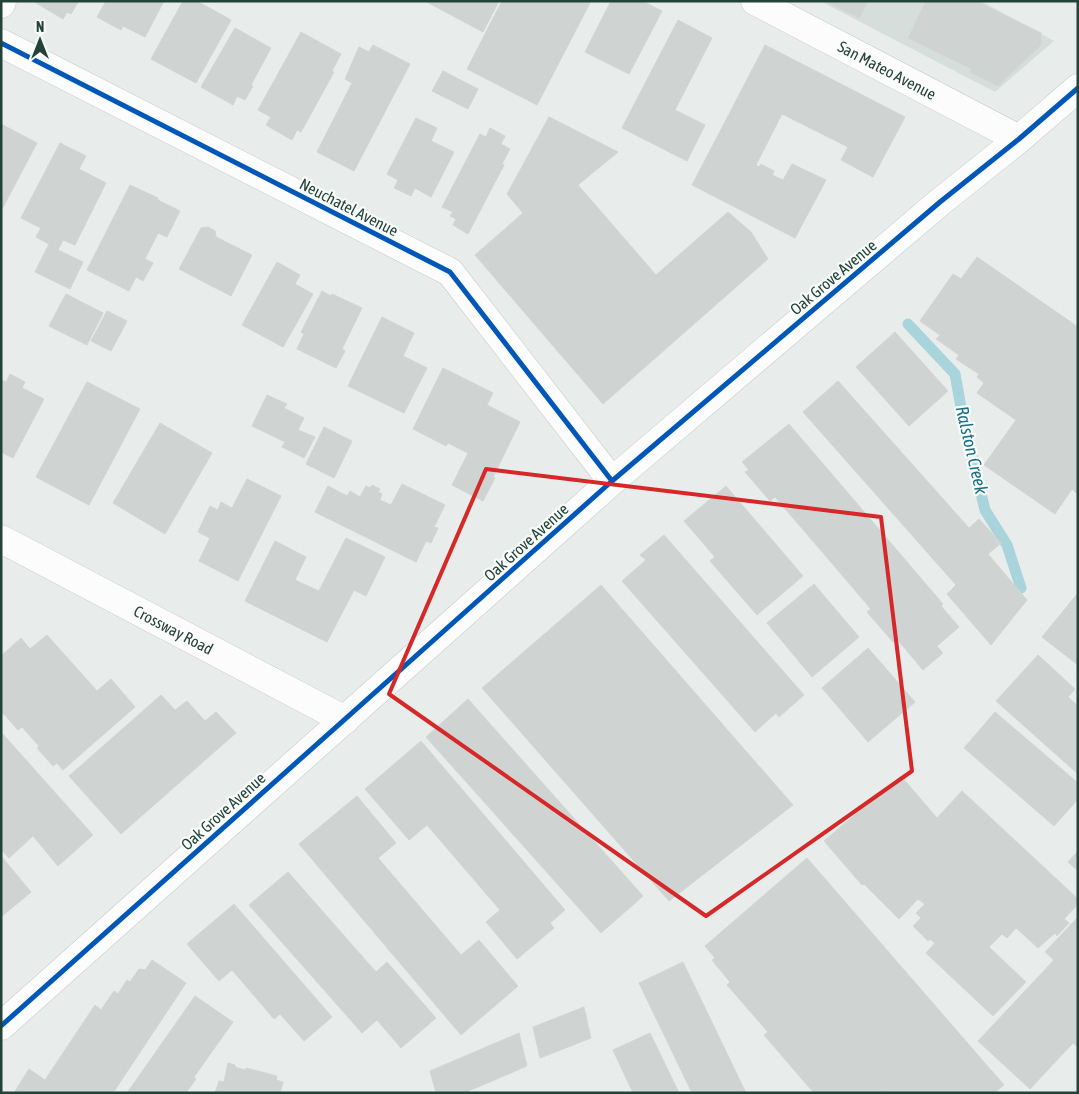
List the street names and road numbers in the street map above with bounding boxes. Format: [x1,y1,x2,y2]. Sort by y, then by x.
street label: San Mateo Avenue [835,37,939,103]
street label: Neuchatel Avenue [297,174,401,240]
street label: Oak Grove Avenue [786,236,880,318]
street label: Oak Grove Avenue [480,500,572,584]
street label: Crossway Road [131,602,216,658]
street label: Oak Grove Avenue [177,769,269,853]

